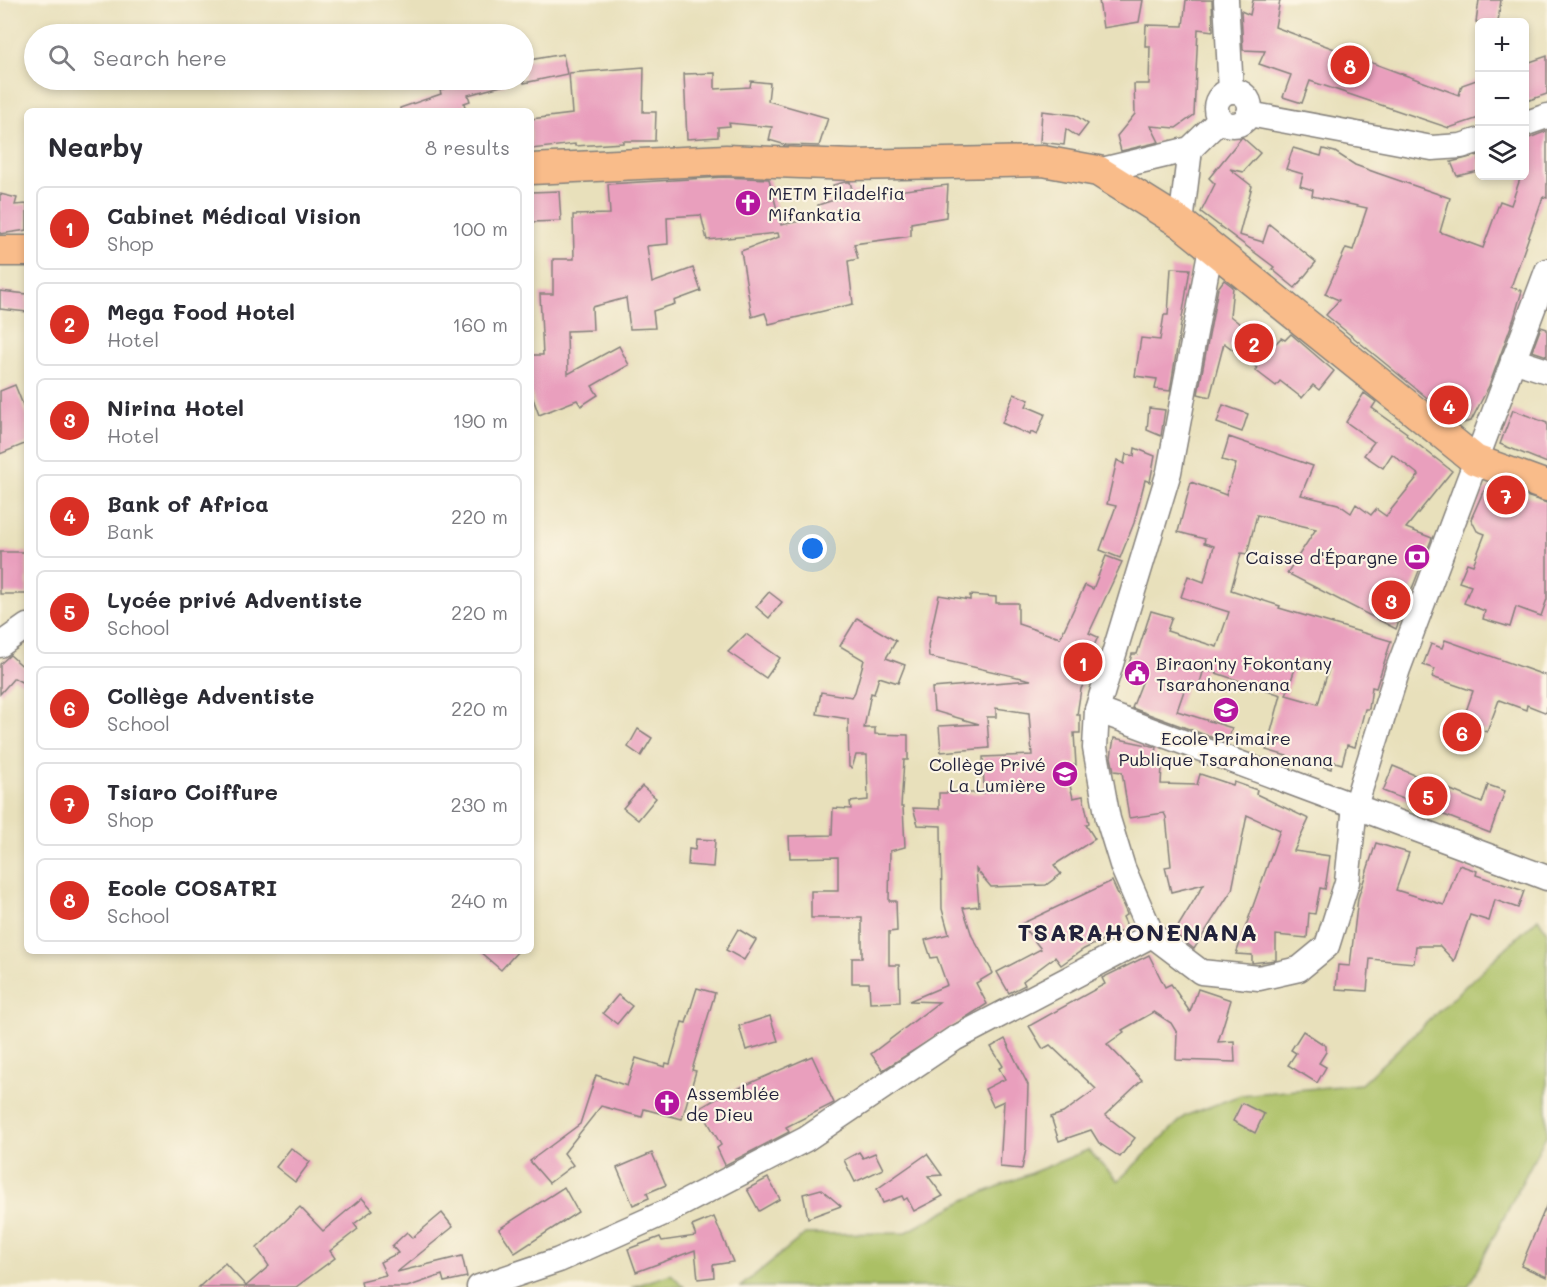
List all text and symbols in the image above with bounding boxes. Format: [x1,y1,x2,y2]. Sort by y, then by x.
map controls [1475,18,1529,180]
button: + [1475,18,1529,72]
search box [24,24,534,90]
icon: search [45,41,78,74]
pin: 8 [1330,42,1370,88]
text: Search here [93,43,227,72]
button: − [1475,72,1529,126]
button: layers [1475,126,1529,180]
text: Nearby [48,130,143,164]
text: 8 results [425,134,510,160]
place label: METM Filadelfia Mifankatia [768,181,905,226]
church icon: METM Filadelfia Mifankatia [733,188,763,218]
text: Cabinet Médical Vision [107,201,361,230]
text: 1 [65,215,74,241]
text: 100 m [452,215,508,241]
text: Shop [107,230,154,256]
text: Mega Food Hotel [107,297,295,326]
text: 2 [64,311,75,337]
text: 160 m [452,311,508,337]
pin: 2 [1234,320,1274,366]
text: Hotel [107,326,159,352]
pin: 4 [1430,382,1468,428]
text: Nirina Hotel [107,393,244,422]
text: 3 [64,407,76,433]
text: 190 m [453,407,508,433]
text: Hotel [107,422,159,448]
pin: 7 [1486,472,1526,518]
text: Bank of Africa [107,489,269,518]
text: 4 [63,503,76,529]
text: 220 m [451,503,508,529]
text: Bank [107,518,154,544]
your location [798,534,827,563]
bank icon: Caisse d'Épargne [1402,542,1432,572]
place label: Caisse d'Épargne [1245,545,1398,569]
pin: 3 [1372,578,1410,622]
text: Lycée privé Adventiste [107,585,362,614]
text: 5 [64,599,75,625]
text: 220 m [451,599,508,625]
text: School [107,614,170,640]
pin: 1 [1064,640,1102,684]
place label: Biraon'ny Fokontany Tsarahonenana [1156,651,1332,696]
public building icon: Biraon'ny Fokontany Tsarahonenana [1122,658,1152,688]
text: Collège Adventiste [107,681,314,710]
text: 6 [63,695,76,721]
text: 220 m [451,695,508,721]
school or university icon: Ecole Primaire Publique Tsarahonenana [1211,695,1241,725]
text: School [107,710,170,736]
pin: 6 [1442,710,1482,754]
place label: Ecole Primaire Publique Tsarahonenana [1118,726,1334,771]
place label: Collège Privé La Lumière [929,752,1046,797]
school or university icon: Collège Privé La Lumière [1050,759,1080,789]
pin: 5 [1408,774,1448,818]
text: Tsiaro Coiffure [107,777,278,806]
text: 7 [64,791,75,817]
text: 230 m [450,791,508,817]
text: Shop [107,806,154,832]
text: Ecole COSATRI [107,873,277,902]
text: 8 [63,887,76,913]
text: 240 m [450,887,508,913]
text: School [107,902,170,928]
district label: TSARAHONENANA [1017,916,1259,947]
place label: Assemblée de Dieu [686,1081,780,1126]
church icon: Assemblée de Dieu [652,1088,682,1118]

